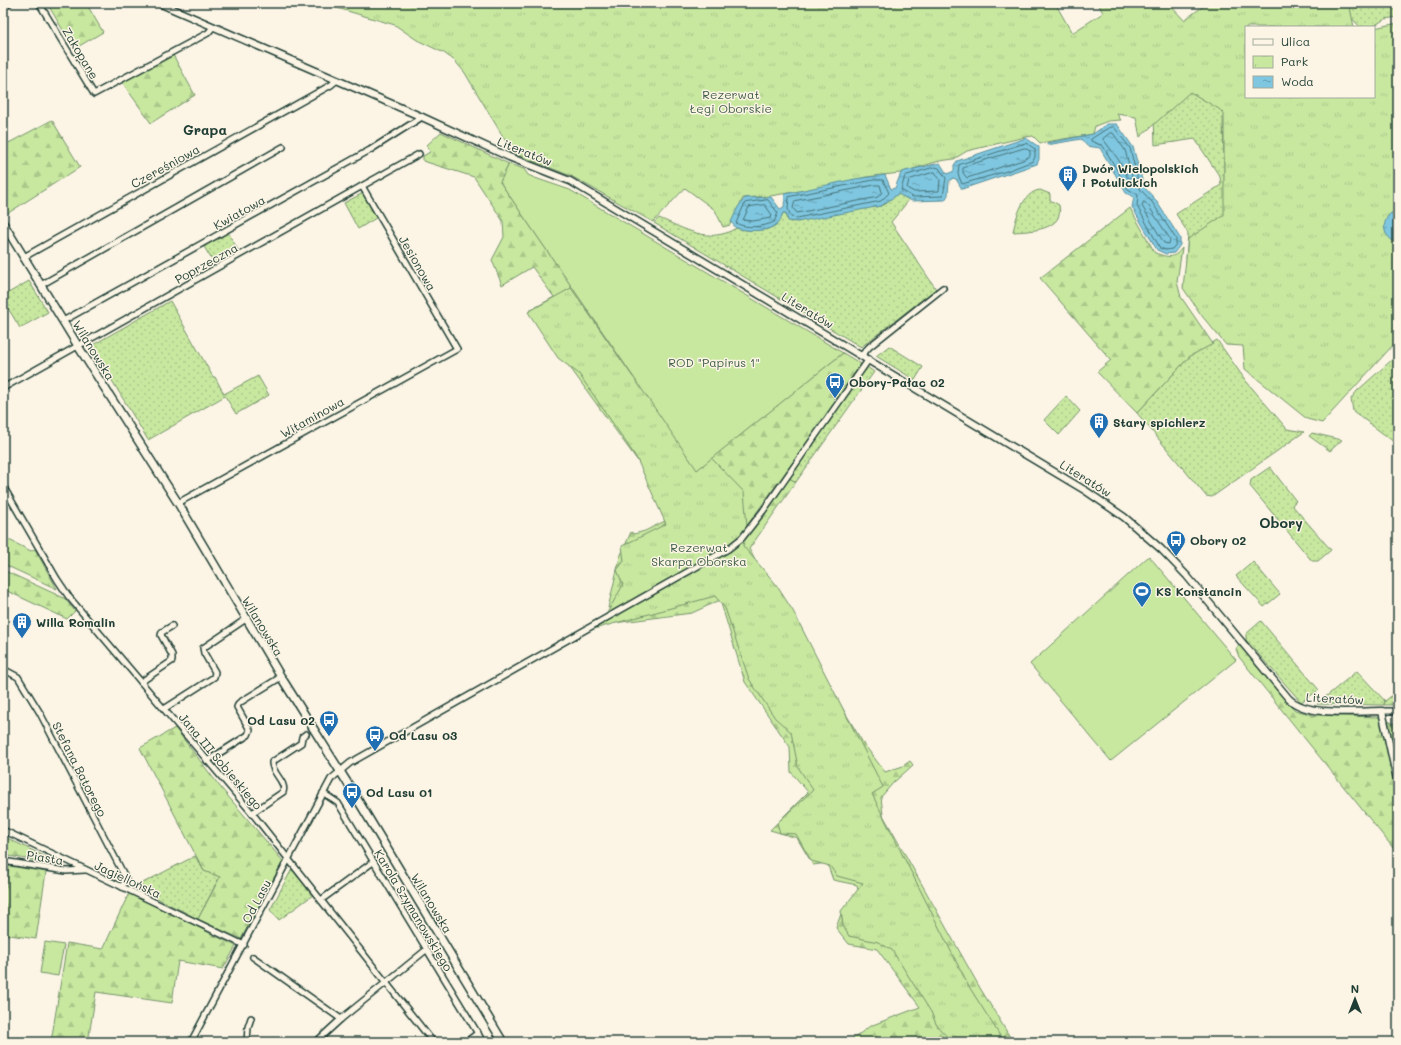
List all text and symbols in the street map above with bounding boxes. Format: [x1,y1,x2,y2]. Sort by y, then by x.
street label: Zakopane [59,24,103,82]
legend [1245,26,1375,98]
text: Ulica [1281,33,1310,49]
text: Park [1281,53,1308,69]
text: Woda [1281,73,1314,89]
park label: Rezerwat Łęgi Oborskie [690,86,772,116]
district label: Grapa [183,120,227,139]
street label: Literatów [495,133,555,169]
street label: Czereśniowa [128,141,202,191]
place label: Dwór Wielopolskich i Potulickich [1082,160,1198,190]
building icon: Dwór Wielopolskich i Potulickich [1057,164,1079,192]
street label: Kwiatowa [210,191,268,233]
street label: Jesionowa [396,232,440,294]
street label: Poprzeczna [172,239,240,287]
street label: Literatów [779,288,837,332]
street label: Wilanowska [69,317,119,383]
park label: ROD "Papirus 1" [668,354,760,370]
bus stop icon: Obory-Pałac 02 [824,371,846,399]
place label: Obory-Pałac 02 [849,374,945,390]
street label: Witaminowa [277,393,347,441]
building icon: Stary spichlerz [1088,411,1110,439]
place label: Stary spichlerz [1113,414,1206,430]
street label: Literatów [1057,456,1115,500]
district label: Obory [1259,513,1303,532]
bus stop icon: Obory 02 [1165,529,1187,557]
place label: Obory 02 [1190,532,1246,548]
park label: Rezerwat Skarpa Oborska [651,539,747,569]
sports icon: KS Konstancin [1131,580,1153,608]
place label: KS Konstancin [1156,583,1242,599]
street label: Wilanowska [239,593,287,659]
building icon: Willa Romalin [11,611,33,639]
place label: Willa Romalin [36,614,115,630]
street label: Literatów [1306,688,1364,708]
street label: Jana III Sobieskiego [176,709,266,813]
bus stop icon: Od Lasu 02 [318,709,340,737]
place label: Od Lasu 02 [247,712,315,728]
street label: Stefana Batorego [49,719,111,819]
bus stop icon: Od Lasu 03 [364,724,386,752]
place label: Od Lasu 03 [389,727,457,743]
bus stop icon: Od Lasu 01 [341,781,363,809]
place label: Od Lasu 01 [366,784,432,800]
street label: Piasta [25,846,65,868]
street label: Karola Szymanowskiego [371,846,457,974]
street label: Jagiellońska [92,857,164,901]
street label: Wilanowska [408,870,456,936]
street label: Od Lasu [238,876,274,926]
north arrow [1335,979,1375,1019]
text: N [1351,981,1359,996]

